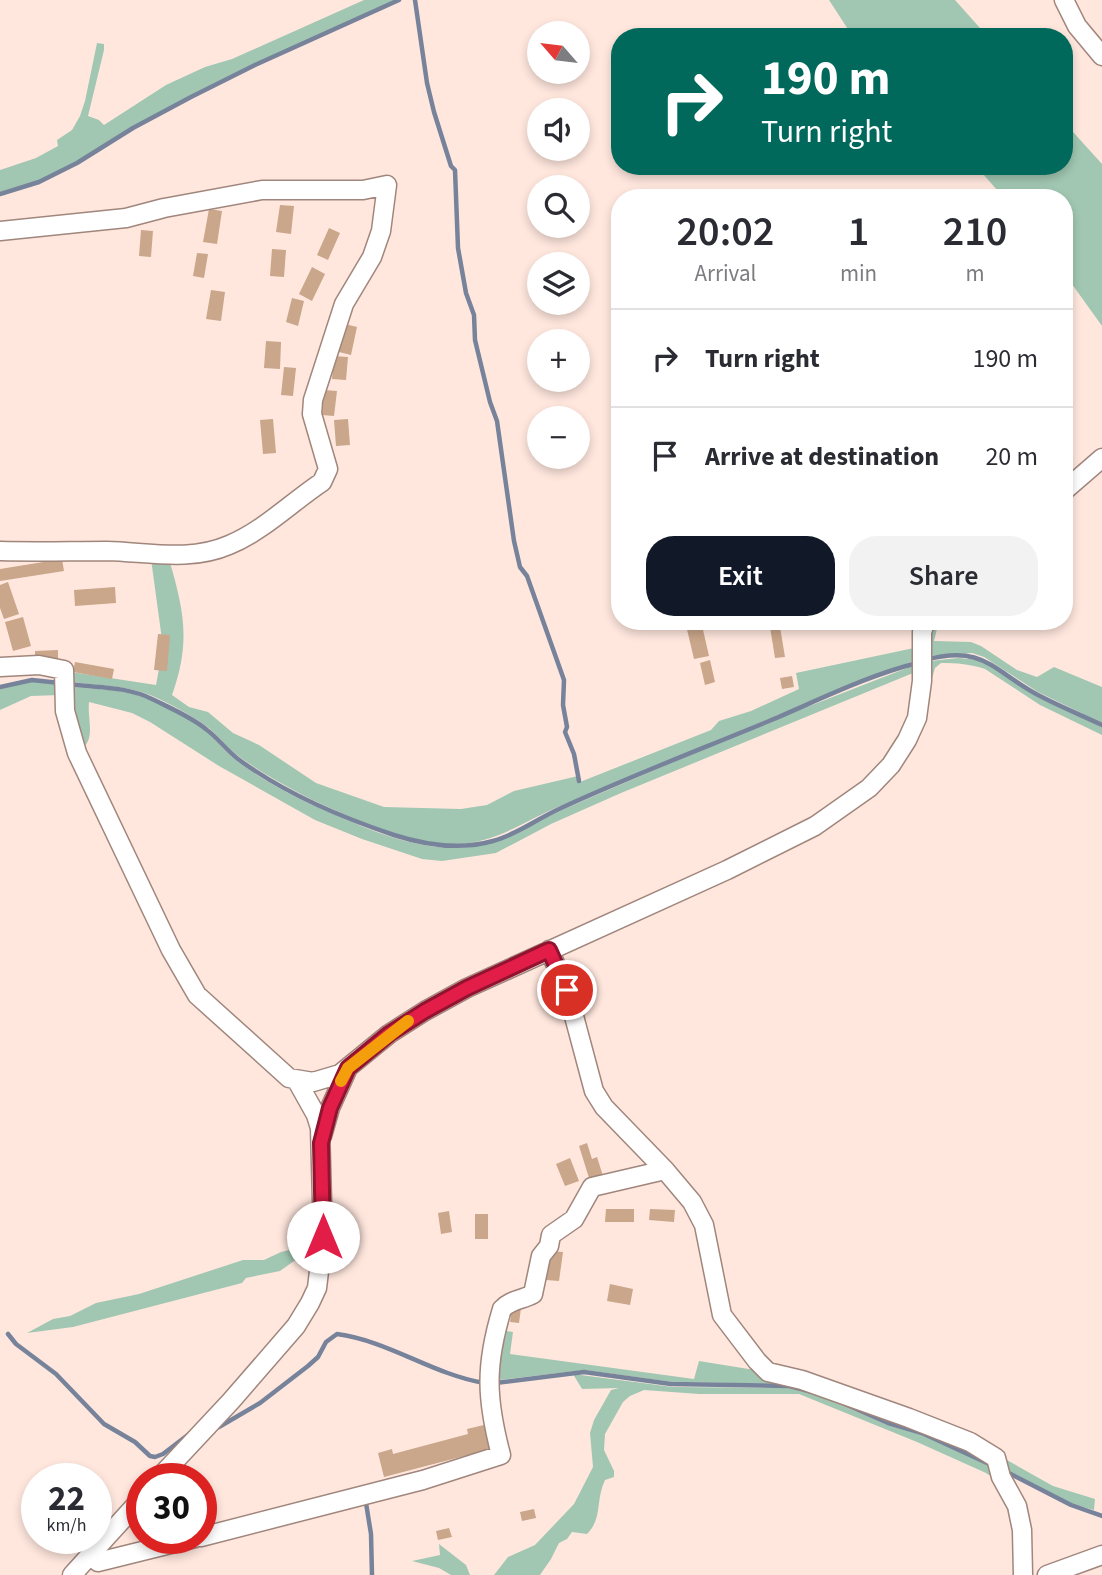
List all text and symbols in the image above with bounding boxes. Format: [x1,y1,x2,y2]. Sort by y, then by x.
north arrow [527,21,590,84]
map controls [527,21,590,469]
text: 190 m [761,44,890,114]
icon: right [646,56,737,147]
button: sound [527,98,590,161]
text: Turn right [761,109,892,155]
button: search [527,175,590,238]
text: 20:02 [677,202,774,262]
text: 1 [848,202,869,262]
text: 210 [943,202,1007,262]
button: layers [527,252,590,315]
text: Arrival [695,257,756,290]
text: min [840,257,877,290]
text: m [966,257,985,290]
button: + [527,329,590,392]
icon: right [646,339,684,377]
text: Turn right [705,340,820,377]
text: 190 m [972,340,1038,377]
button: − [527,406,590,469]
icon: arrive [646,437,684,475]
text: Arrive at destination [705,438,939,475]
text: 20 m [985,438,1038,475]
button: Exit [646,536,835,616]
button: Share [849,536,1038,616]
pin [537,960,597,1020]
icon: arrive [548,971,586,1009]
position arrow [286,1200,360,1274]
speed limit sign: 30 [126,1463,217,1554]
text: 22 [48,1474,85,1524]
text: km/h [47,1513,86,1538]

